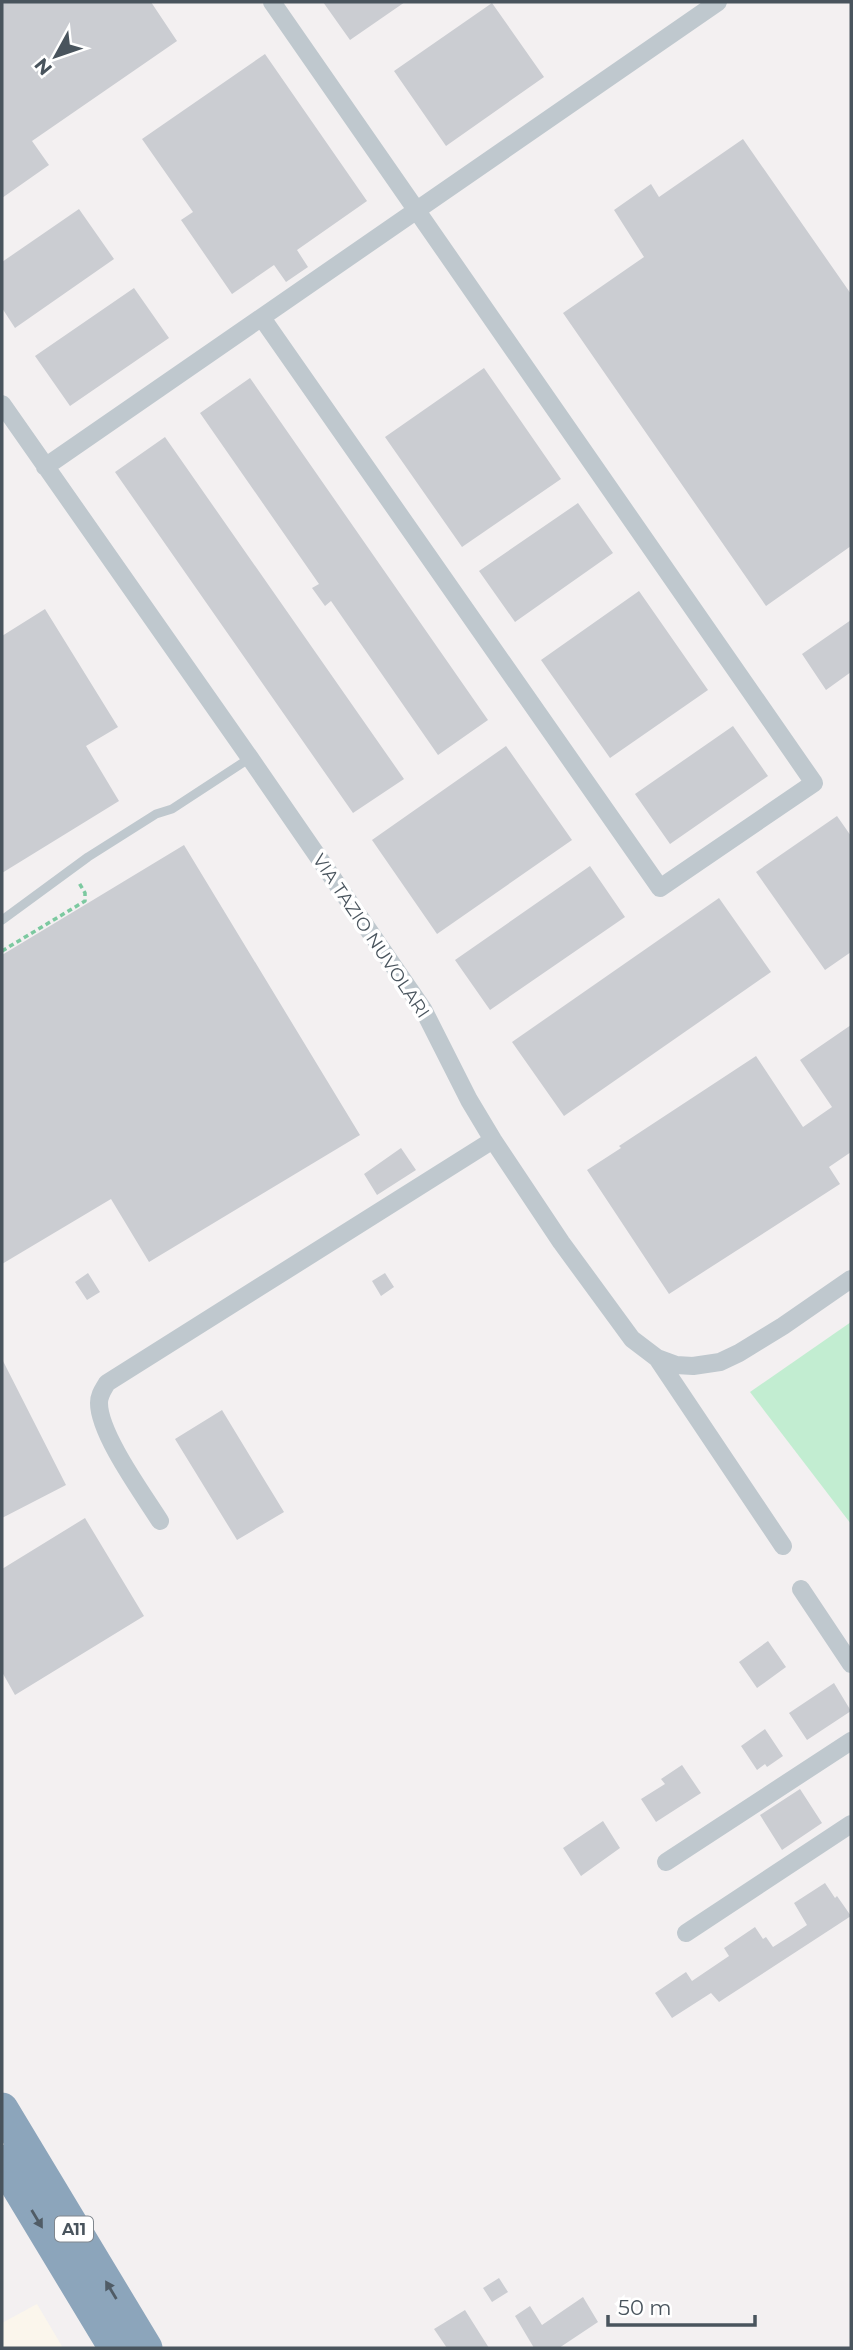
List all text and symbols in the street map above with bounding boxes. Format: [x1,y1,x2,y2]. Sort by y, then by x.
north arrow [21,21,91,91]
text: N [30,53,57,80]
street label: VIA TAZIO NUVOLARI [308,850,434,1022]
one-way arrow [31,2210,43,2229]
road number: A11 [55,2216,93,2242]
one-way arrow [104,2280,117,2299]
scale bar [608,2284,755,2328]
text: 50 m [618,2295,672,2320]

